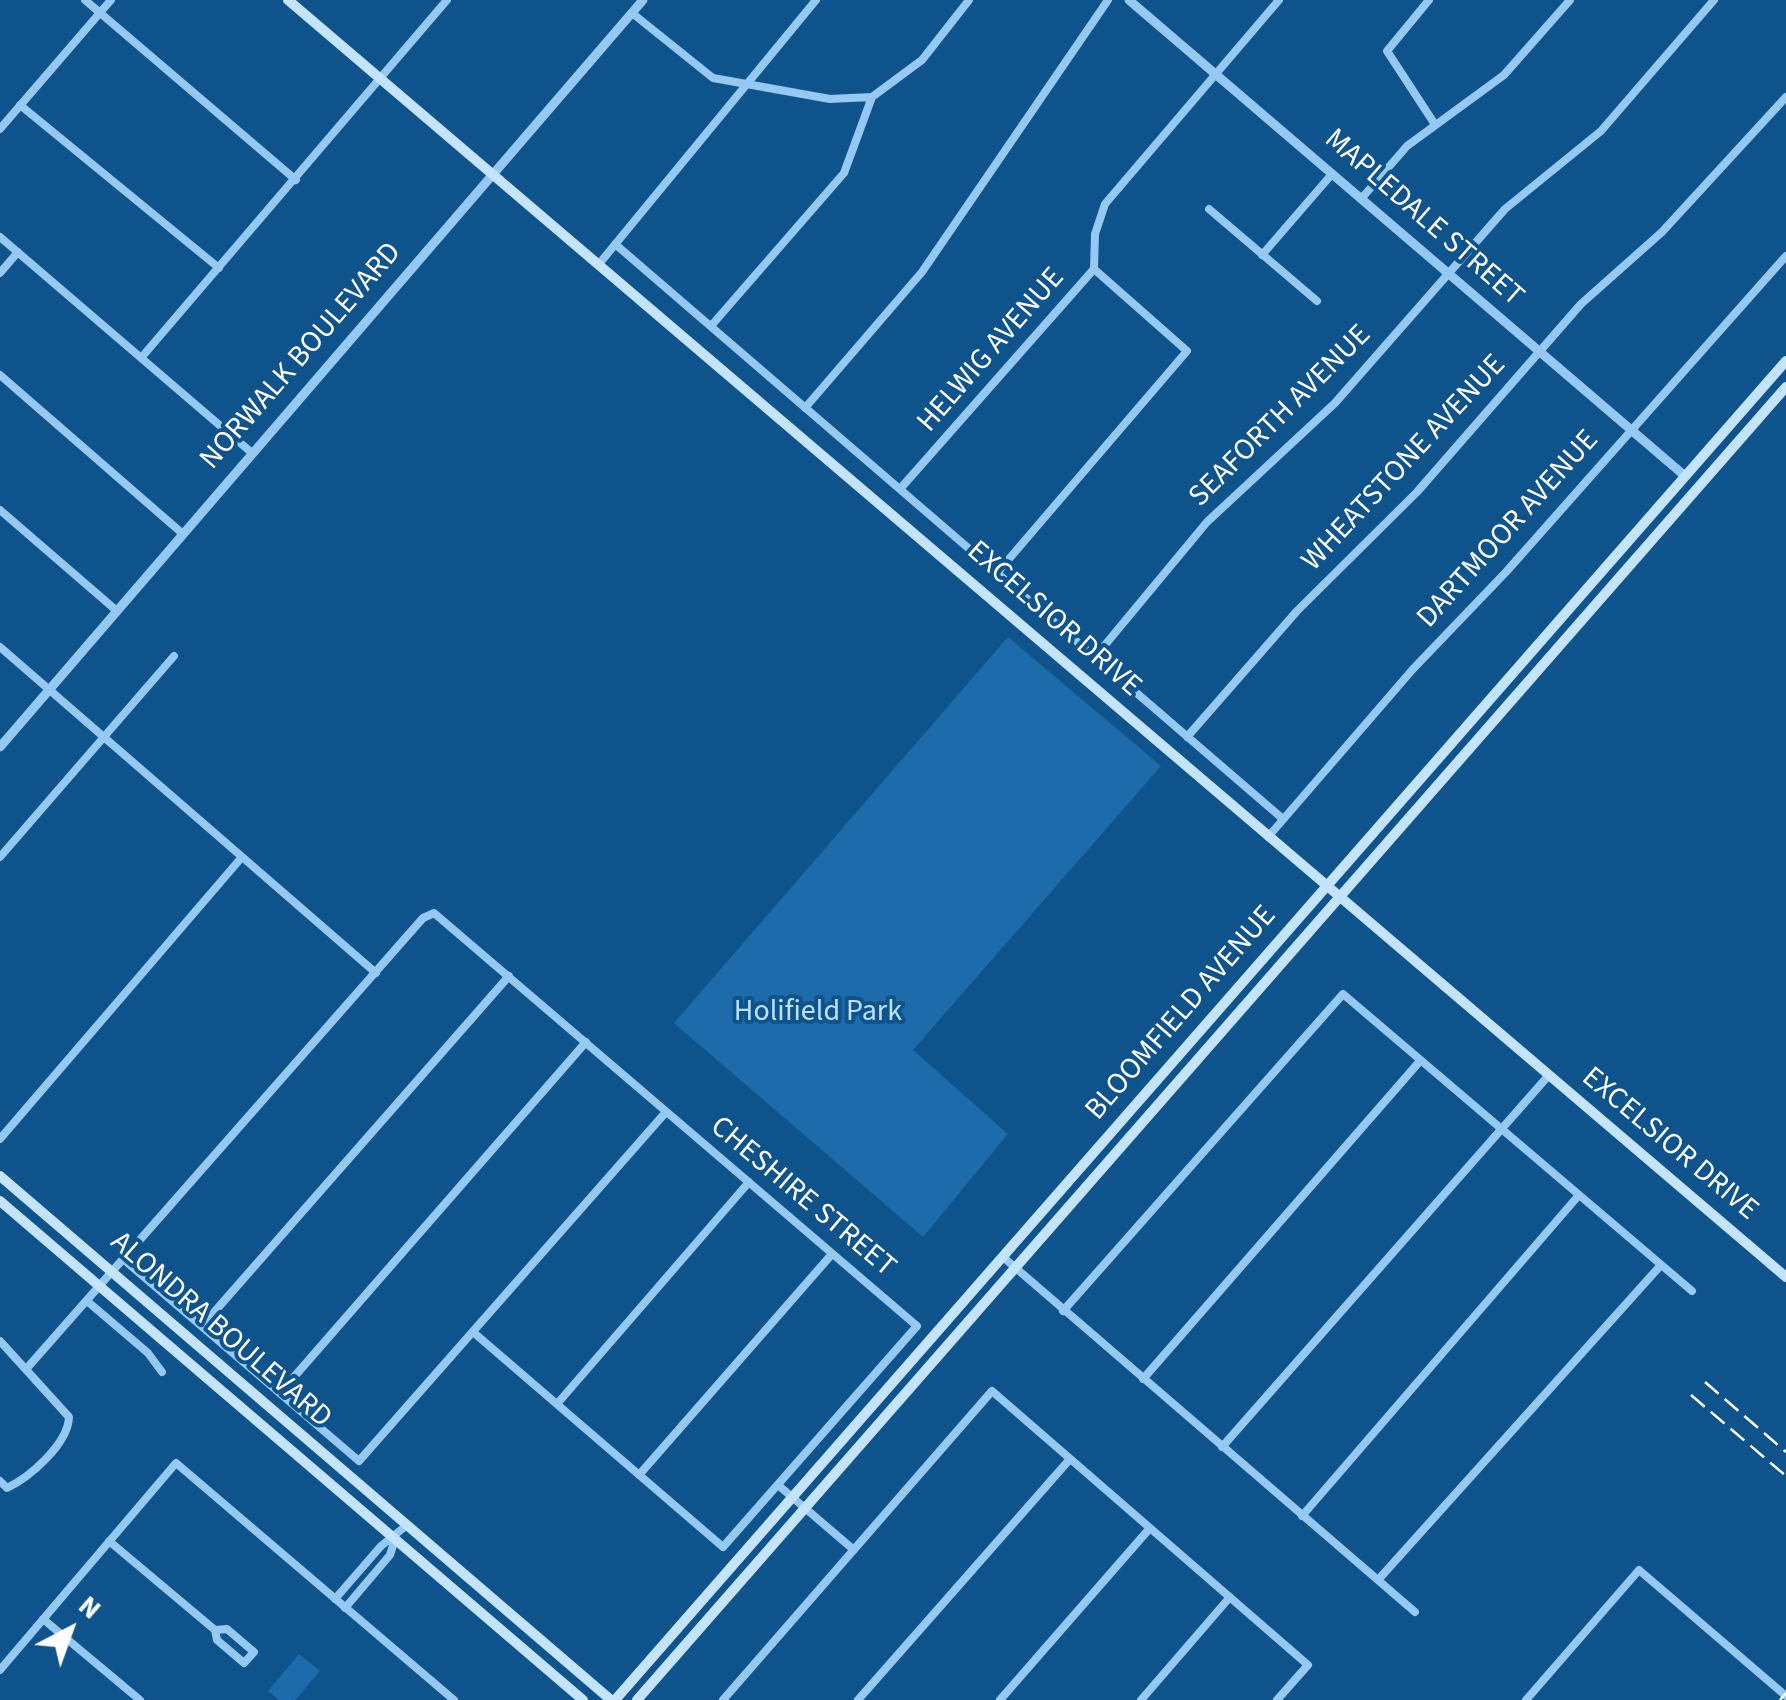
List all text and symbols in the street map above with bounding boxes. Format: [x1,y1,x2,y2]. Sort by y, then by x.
street label: MAPLEDALE STREET [1316,123,1530,315]
street label: NORWALK BOULEVARD [194,236,410,478]
street label: HELWIG AVENUE [911,261,1073,441]
street label: SEAFORTH AVENUE [1183,319,1379,515]
street label: WHEATSTONE AVENUE [1296,349,1514,579]
street label: DARTMOOR AVENUE [1411,424,1607,636]
street label: EXCELSIOR DRIVE [959,535,1147,705]
street label: BLOOMFIELD AVENUE [1079,899,1285,1129]
park label: Holifield Park [734,995,902,1031]
street label: EXCELSIOR DRIVE [1574,1061,1764,1229]
street label: CHESHIRE STREET [702,1110,902,1286]
street label: ALONDRA BOULEVARD [102,1225,338,1437]
north arrow [20,1580,120,1680]
text: N [70,1586,110,1629]

